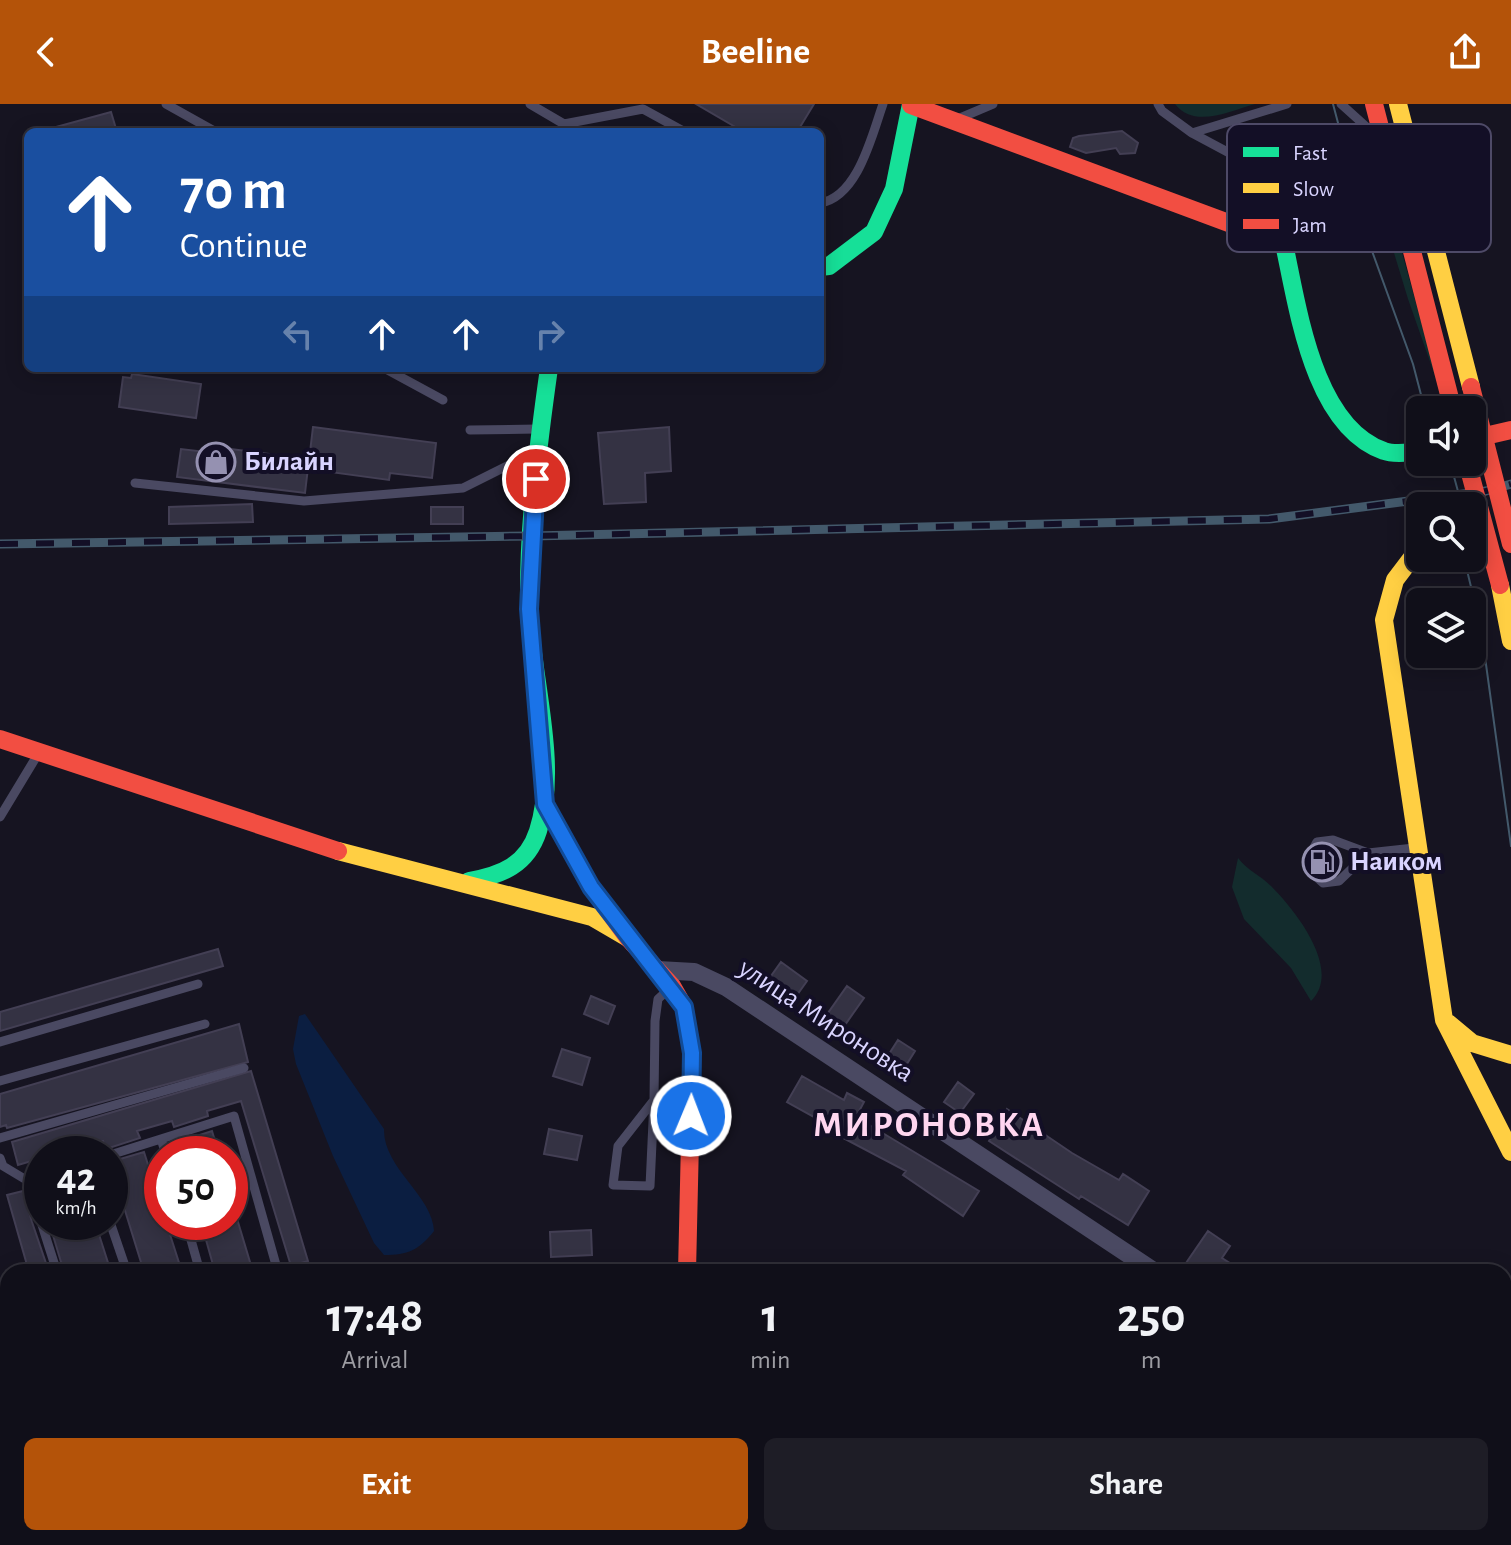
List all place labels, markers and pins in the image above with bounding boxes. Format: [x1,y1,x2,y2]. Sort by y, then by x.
shop icon: Билайн [195,441,237,483]
pin [502,445,570,513]
place label: Билайн [244,448,334,476]
fuel station icon: Наиком [1301,841,1343,883]
place label: Наиком [1350,848,1442,876]

